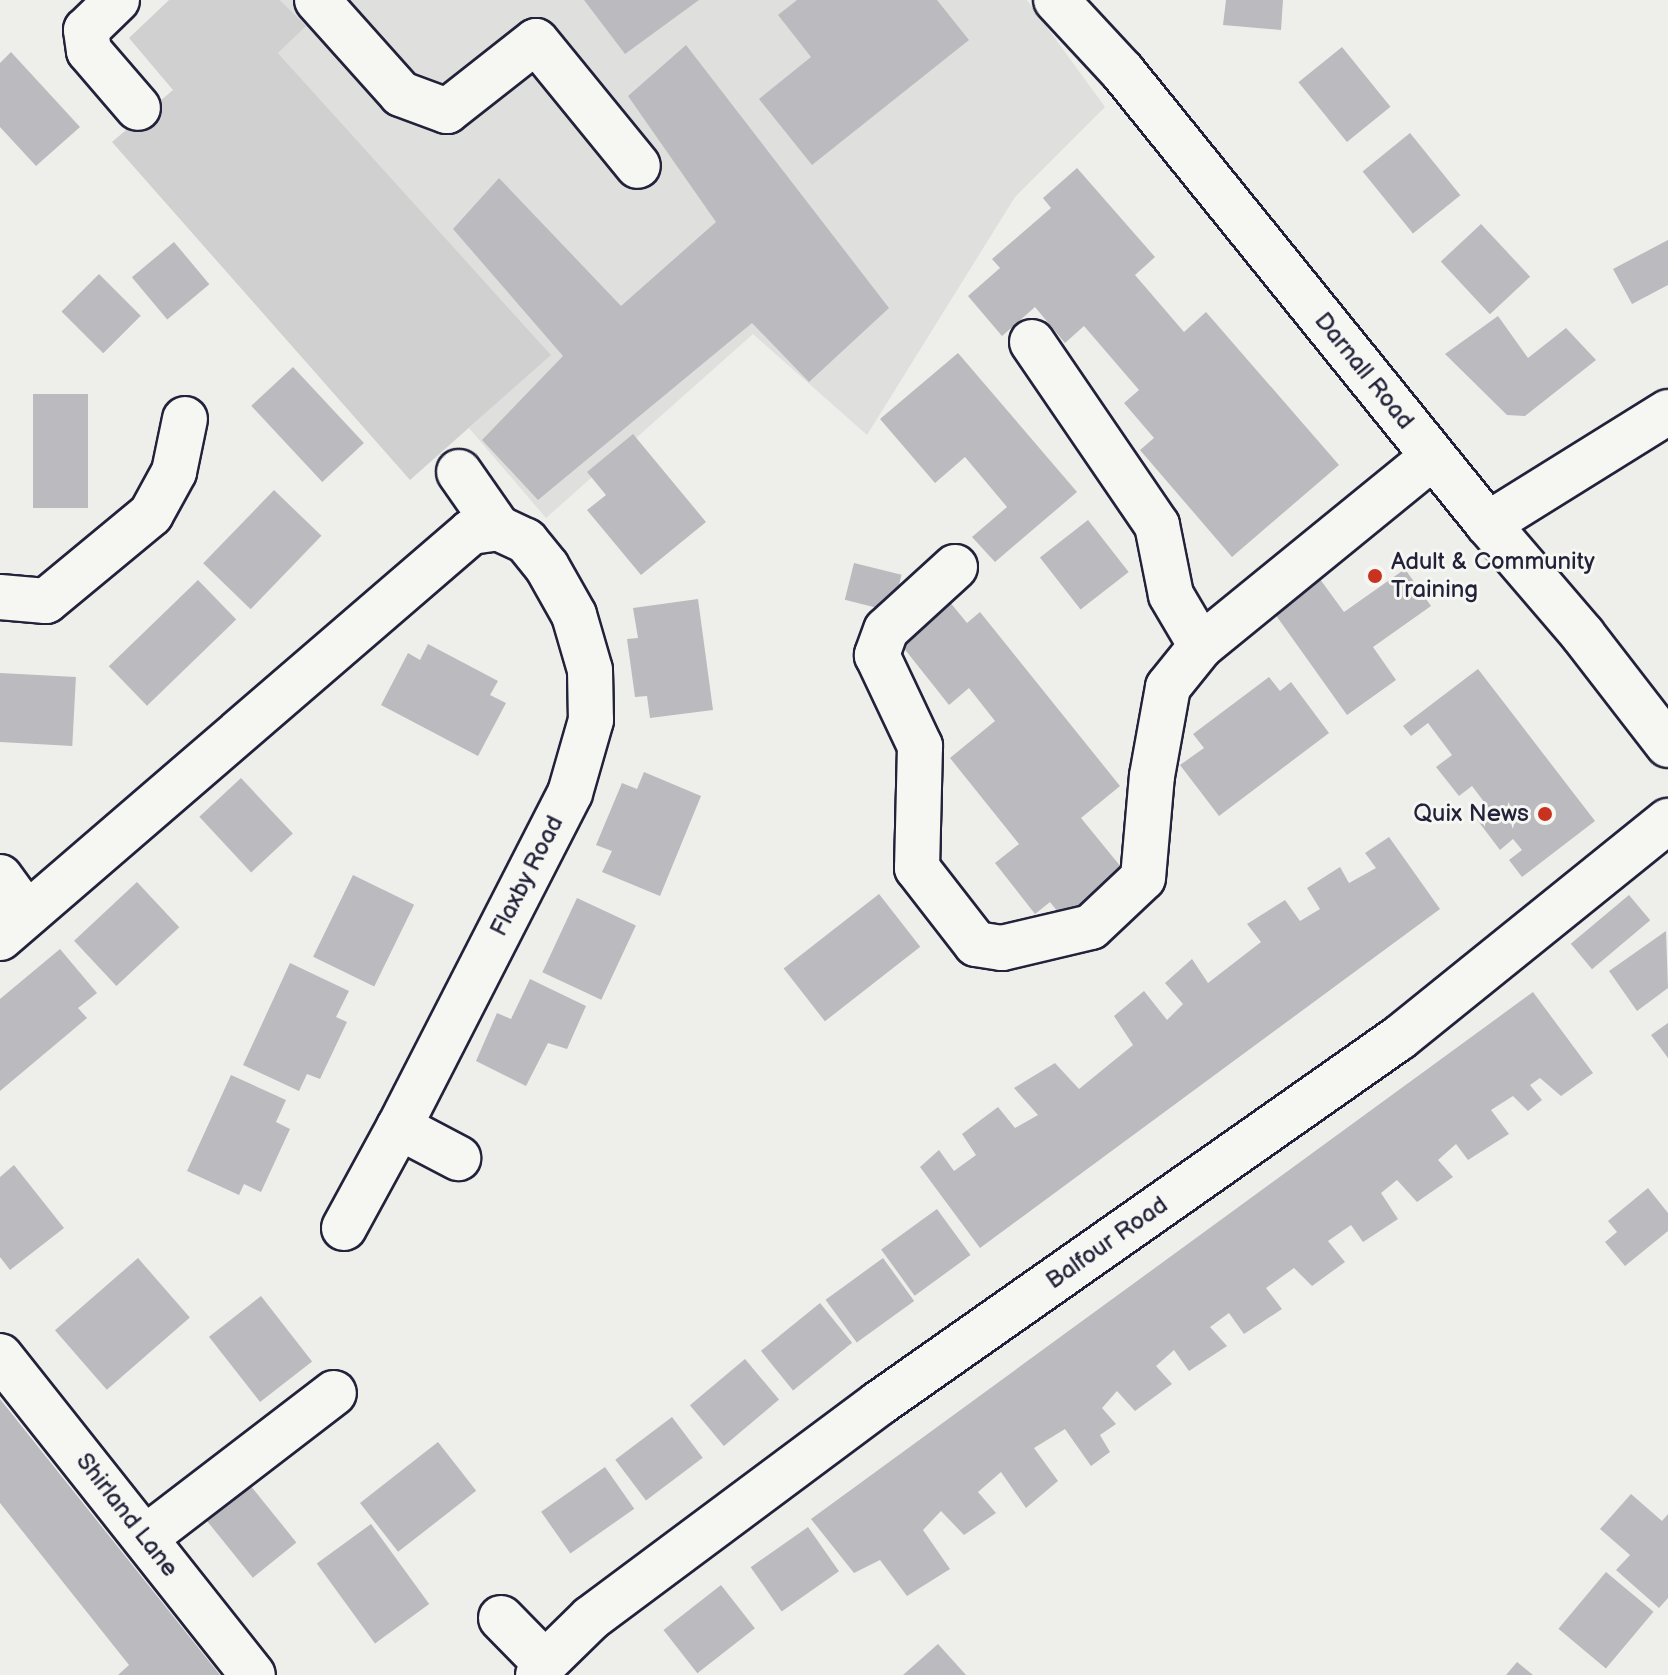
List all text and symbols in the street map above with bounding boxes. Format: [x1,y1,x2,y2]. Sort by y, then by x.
street label: Darnall Road [1308,307,1420,435]
place label: Adult & Community Training [1391,548,1595,604]
marker: Adult & Community Training [1366,567,1384,585]
place label: Quix News [1413,800,1529,828]
marker: Quix News [1536,805,1554,823]
street label: Flaxby Road [484,810,570,942]
street label: Balfour Road [1041,1191,1173,1295]
street label: Shirland Lane [70,1447,184,1583]

